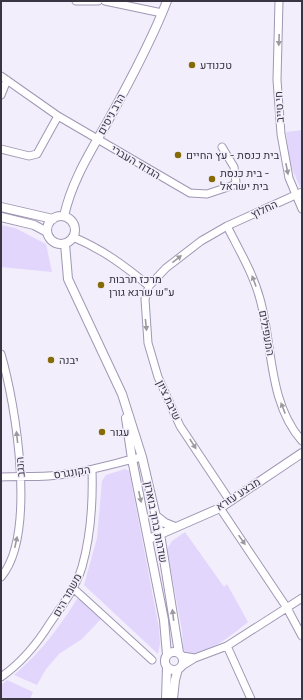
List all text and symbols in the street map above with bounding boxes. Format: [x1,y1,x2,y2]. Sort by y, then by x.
one-way arrow [276,34,282,47]
place label: טכנודע [200,57,232,73]
marker: טכנודע [187,60,197,70]
street label: הרב ניסים [93,91,129,137]
street label: חי טייב [270,91,288,123]
street label: הגדוד העברי [108,141,164,183]
place label: בית כנסת - עץ החיים [186,147,279,163]
marker: בית כנסת - עץ החיים [173,150,183,160]
one-way arrow [285,163,291,175]
place label: בית כנסת - בית ישראל [220,165,270,194]
marker: בית כנסת - בית ישראל [207,174,217,184]
street label: החלוץ [248,196,280,222]
one-way arrow [171,255,182,264]
place label: מרכז תרבות ע"ש שרגא גורן [109,271,175,300]
one-way arrow [251,275,257,287]
marker: מרכז תרבות ע"ש שרגא גורן [96,280,106,290]
street label: המעפילים [255,309,279,357]
one-way arrow [143,318,149,331]
place label: יבנה [59,352,79,368]
marker: יבנה [46,355,56,365]
street label: שיבת ציון [153,377,185,423]
one-way arrow [280,401,286,413]
place label: עגור [110,424,129,440]
marker: עגור [97,427,107,437]
one-way arrow [14,431,20,443]
one-way arrow [189,438,196,450]
street label: הנגב [11,456,29,478]
street label: הקונגרס [52,461,92,483]
street label: מבצע עזרא [213,474,263,514]
street label: שדרות ברוך בוארון [140,480,172,564]
one-way arrow [137,491,143,503]
one-way arrow [238,535,246,545]
one-way arrow [14,536,20,548]
street label: משמר הים [49,570,85,620]
one-way arrow [170,608,176,621]

